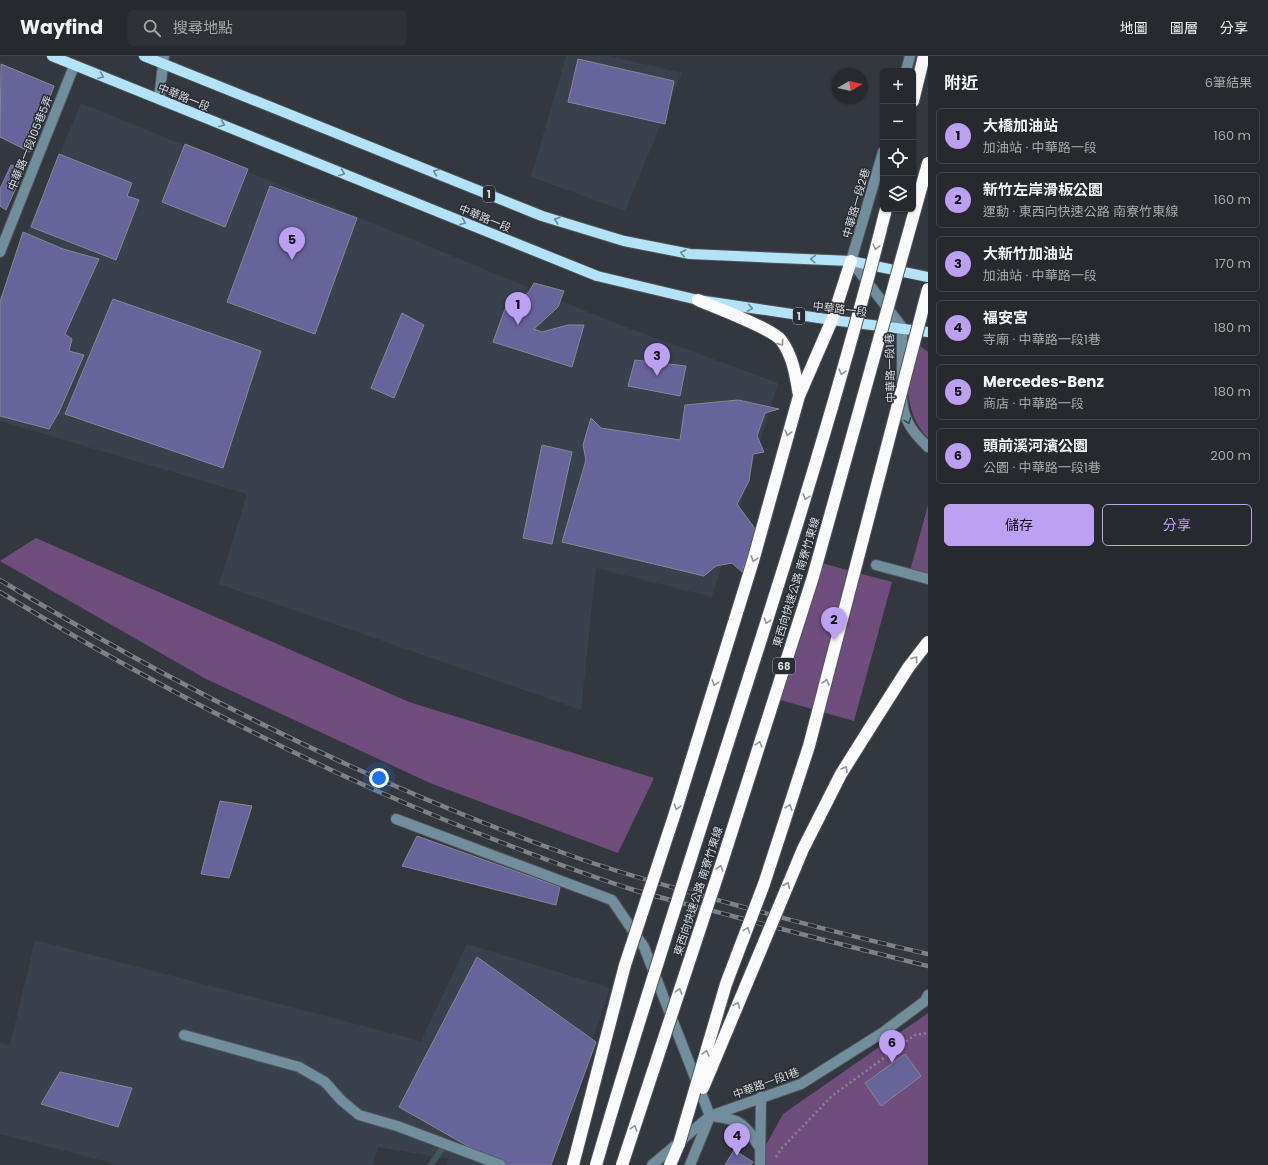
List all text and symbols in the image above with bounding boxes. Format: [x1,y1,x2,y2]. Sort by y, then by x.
search box [127,10,407,46]
text: Wayfind [20,14,103,41]
icon: search [141,17,163,39]
text: 搜尋地點 [173,17,233,38]
text: 地圖 [1120,18,1148,38]
text: 圖層 [1170,18,1198,38]
text: 分享 [1220,18,1248,38]
north arrow [832,68,868,104]
map controls [880,68,916,212]
button: + [880,68,916,104]
text: 附近 [944,71,978,95]
one-way arrow [97,72,104,80]
text: 6筆結果 [1205,73,1252,92]
street label: 中華路一段 [156,79,212,115]
street label: 中華路一段105巷5弄 [4,93,56,193]
button: − [880,104,916,140]
text: 大橋加油站 [983,115,1058,136]
one-way arrow [218,120,225,128]
text: 1 [956,126,960,145]
text: 160 m [1214,126,1251,145]
text: 加油站 · 中華路一段 [983,138,1097,157]
button: locate [880,140,916,176]
street label: 中華路一段2巷 [838,166,874,240]
one-way arrow [339,168,346,176]
one-way arrow [433,169,440,177]
button: layers [880,176,916,212]
text: 新竹左岸滑板公園 [983,179,1103,200]
road number: 1 [483,186,495,202]
text: 2 [954,190,962,209]
text: 160 m [1214,190,1251,209]
street label: 中華路一段 [457,200,513,236]
text: 運動 · 東西向快速公路 南寮竹東線 [983,202,1178,221]
one-way arrow [554,216,561,225]
one-way arrow [459,217,466,225]
pin: 5 [279,227,305,260]
text: 大新竹加油站 [983,243,1073,264]
one-way arrow [873,244,881,250]
one-way arrow [680,249,686,257]
text: 3 [954,254,962,273]
text: 170 m [1215,254,1251,273]
one-way arrow [810,255,816,264]
text: 加油站 · 中華路一段 [983,266,1097,285]
pin: 1 [505,292,531,325]
street label: 中華路一段 [812,298,868,320]
one-way arrow [747,303,753,312]
text: 福安宮 [983,307,1028,328]
road number: 1 [793,308,805,324]
text: 4 [954,318,962,337]
text: 180 m [1214,318,1251,337]
text: 寺廟 · 中華路一段1巷 [983,330,1101,349]
street label: 中華路一段1巷 [881,333,899,403]
one-way arrow [776,339,783,346]
pin: 3 [644,343,670,376]
one-way arrow [838,369,847,376]
text: Mercedes-Benz [983,371,1104,392]
text: 5 [954,382,962,401]
text: 180 m [1214,382,1251,401]
text: 商店 · 中華路一段 [983,394,1084,413]
one-way arrow [903,418,911,425]
one-way arrow [784,429,793,436]
text: 頭前溪河濱公園 [983,435,1088,456]
text: 6 [954,446,962,465]
text: 200 m [1210,446,1251,465]
text: 公園 · 中華路一段1巷 [983,458,1101,477]
one-way arrow [802,493,811,500]
button: 儲存 [944,504,1094,546]
button: 分享 [1102,504,1252,546]
street label: 東西向快速公路 南寮竹東線 [769,515,823,649]
one-way arrow [750,555,759,562]
pin: 2 [821,607,847,640]
one-way arrow [763,617,772,624]
one-way arrow [910,656,918,663]
road number: 68 [773,658,795,674]
one-way arrow [711,679,720,686]
one-way arrow [821,679,830,686]
one-way arrow [754,741,763,748]
one-way arrow [840,766,848,773]
your location [369,768,389,788]
one-way arrow [673,803,682,810]
one-way arrow [784,804,793,811]
street label: 東西向快速公路 南寮竹東線 [670,824,726,958]
one-way arrow [715,864,724,871]
one-way arrow [783,882,791,889]
one-way arrow [742,926,750,933]
one-way arrow [674,988,683,995]
one-way arrow [732,1001,740,1009]
pin: 6 [879,1030,905,1063]
one-way arrow [701,1050,710,1057]
street label: 中華路一段1巷 [731,1064,801,1102]
pin: 4 [724,1123,750,1156]
one-way arrow [629,1125,638,1132]

